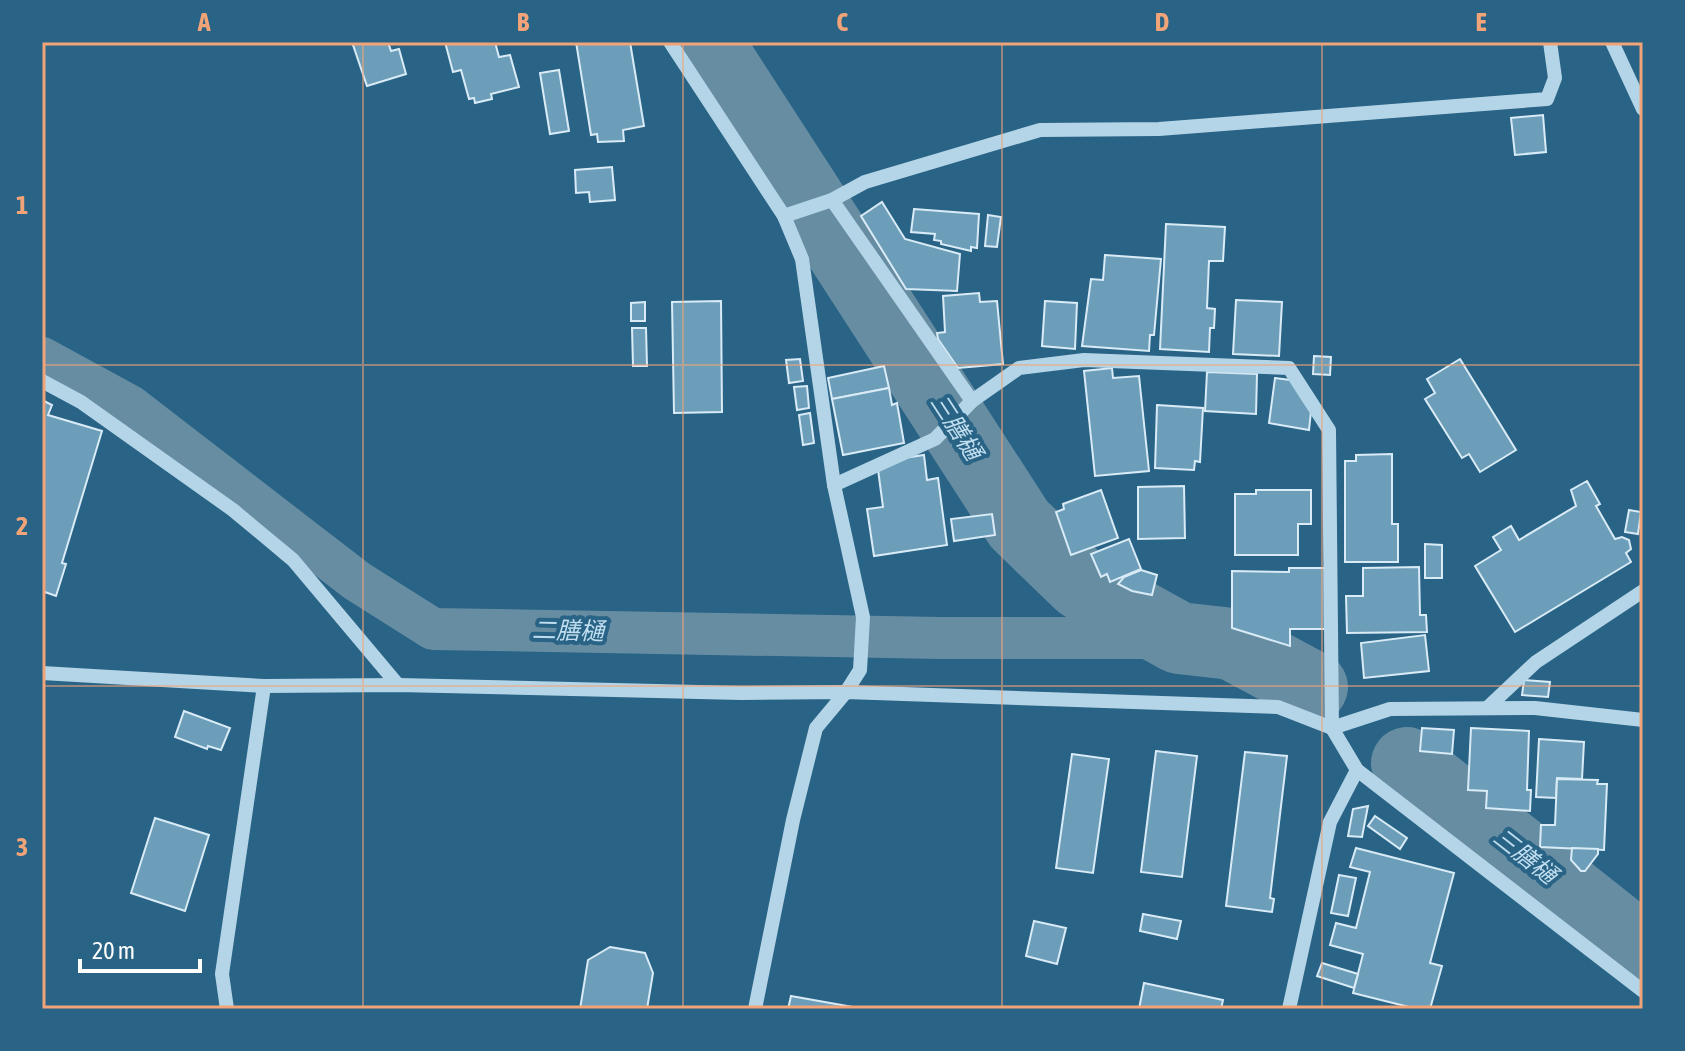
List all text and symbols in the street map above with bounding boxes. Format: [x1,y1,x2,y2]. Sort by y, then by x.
text: A [197,7,211,37]
text: B [517,7,530,37]
text: C [836,7,848,37]
text: D [1155,7,1169,37]
text: E [1475,7,1487,37]
text: 1 [16,190,28,220]
water label: 三膳樋 [925,389,990,468]
text: 2 [16,511,28,541]
water label: 二膳樋 [532,616,608,645]
water label: 三膳樋 [1489,823,1565,891]
text: 3 [16,832,28,862]
scale bar [80,923,200,973]
text: 20 m [92,937,135,964]

